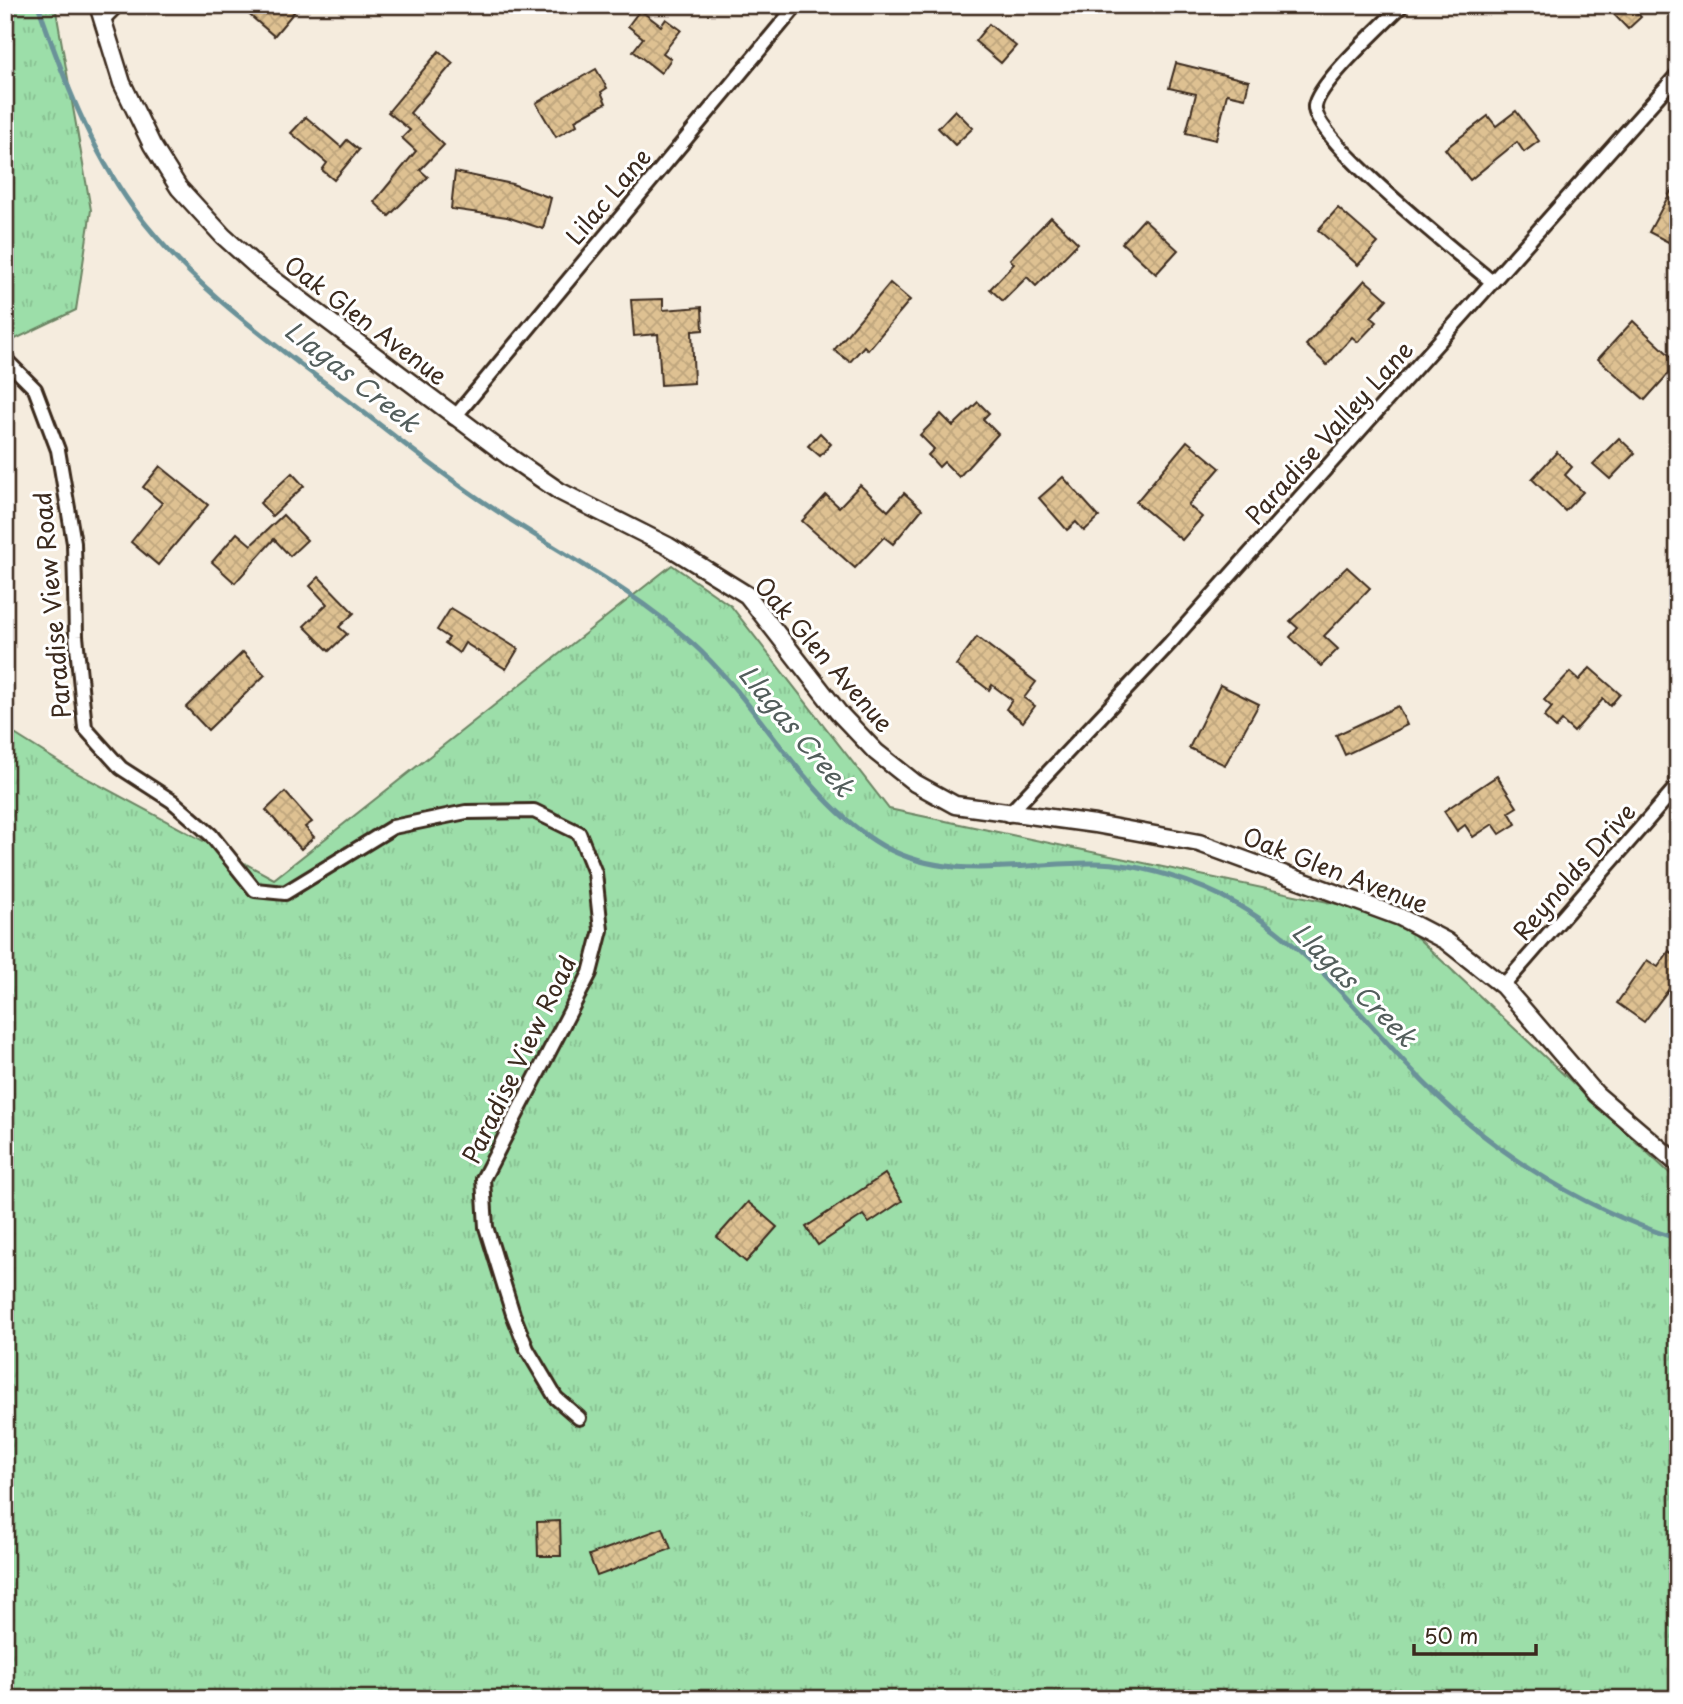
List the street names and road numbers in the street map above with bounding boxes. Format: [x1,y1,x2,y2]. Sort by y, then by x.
street label: Lilac Lane [556,140,659,252]
street label: Oak Glen Avenue [277,246,455,393]
street label: Paradise Valley Lane [1236,332,1421,531]
street label: Paradise View Road [23,490,79,720]
street label: Oak Glen Avenue [747,568,902,739]
street label: Reynolds Drive [1504,794,1643,947]
street label: Oak Glen Avenue [1238,817,1434,921]
street label: Paradise View Road [452,949,584,1169]

